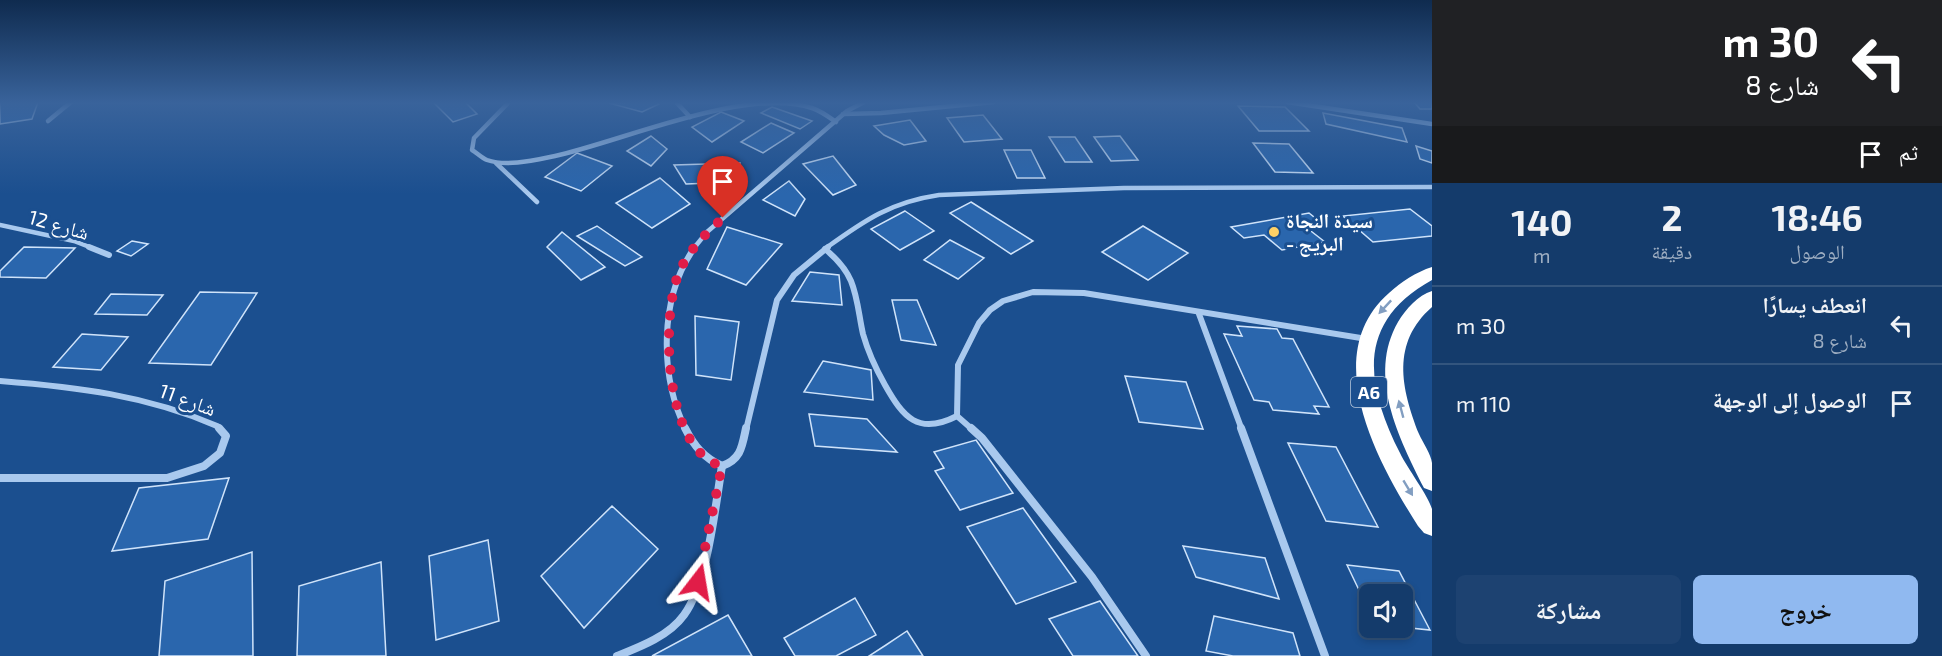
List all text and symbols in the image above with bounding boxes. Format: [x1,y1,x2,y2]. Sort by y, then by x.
text: 30 m [1723,15,1819,65]
icon: left [1840,24,1918,102]
text: شارع 8 [1745,68,1819,100]
icon: arrive [1854,138,1887,171]
text: ثم [1899,138,1918,164]
pin [697,156,748,218]
icon: arrive [706,165,739,198]
text: 2 [1661,195,1682,238]
text: 18:46 [1771,195,1863,238]
text: 140 [1511,200,1572,243]
street label: شارع 12 [25,204,92,246]
place label: سيدة النجاة - البريج [1286,208,1373,257]
marker: سيدة النجاة - البريج [1267,225,1281,239]
text: دقيقة [1652,239,1692,263]
text: الوصول [1789,239,1845,263]
text: m [1533,243,1551,267]
text: انعطف يسارًا [1762,291,1867,317]
one-way arrow [1378,300,1392,315]
icon: left [1885,309,1918,342]
text: 30 m [1456,312,1506,338]
text: شارع 8 [1812,328,1867,352]
road number: A6 [1351,377,1387,407]
street label: شارع 11 [156,378,220,422]
text: الوصول إلى الوجهة [1713,386,1867,412]
icon: arrive [1885,387,1918,420]
text: 110 m [1456,390,1511,416]
one-way arrow [1396,399,1405,417]
one-way arrow [1403,480,1413,497]
position arrow [666,550,730,614]
button: مشاركة [1456,575,1681,644]
button: خروج [1693,575,1918,644]
map controls [1359,584,1413,638]
button: sound [1359,584,1413,638]

